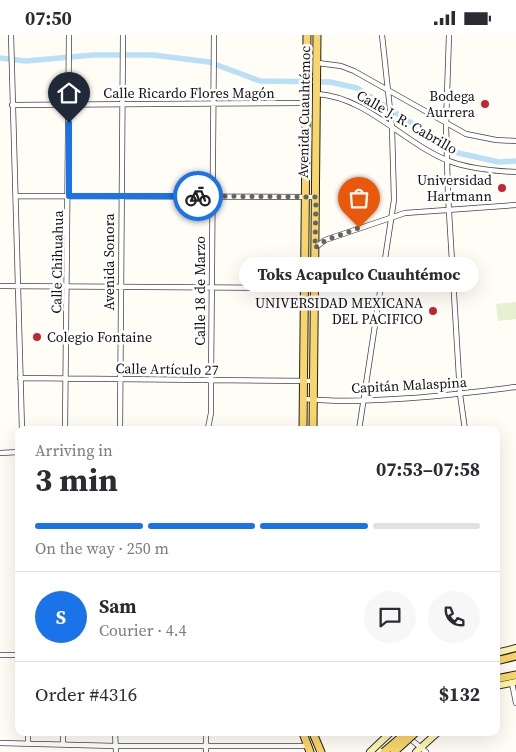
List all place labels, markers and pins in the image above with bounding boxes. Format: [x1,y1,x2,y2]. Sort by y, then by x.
pin [48,72,90,123]
place label: Bodega Aurrera [426,86,476,122]
marker: Bodega Aurrera [479,98,491,110]
place label: Universidad Hartmann [417,170,493,206]
pin [338,177,380,228]
marker: Universidad Hartmann [496,182,508,194]
callout: Toks Acapulco Cuauhtémoc [239,258,479,293]
place label: UNIVERSIDAD MEXICANA DEL PACIFICO [255,293,424,329]
marker: UNIVERSIDAD MEXICANA DEL PACIFICO [427,305,439,317]
place label: Colegio Fontaine [47,327,152,347]
marker: Colegio Fontaine [31,331,43,343]

